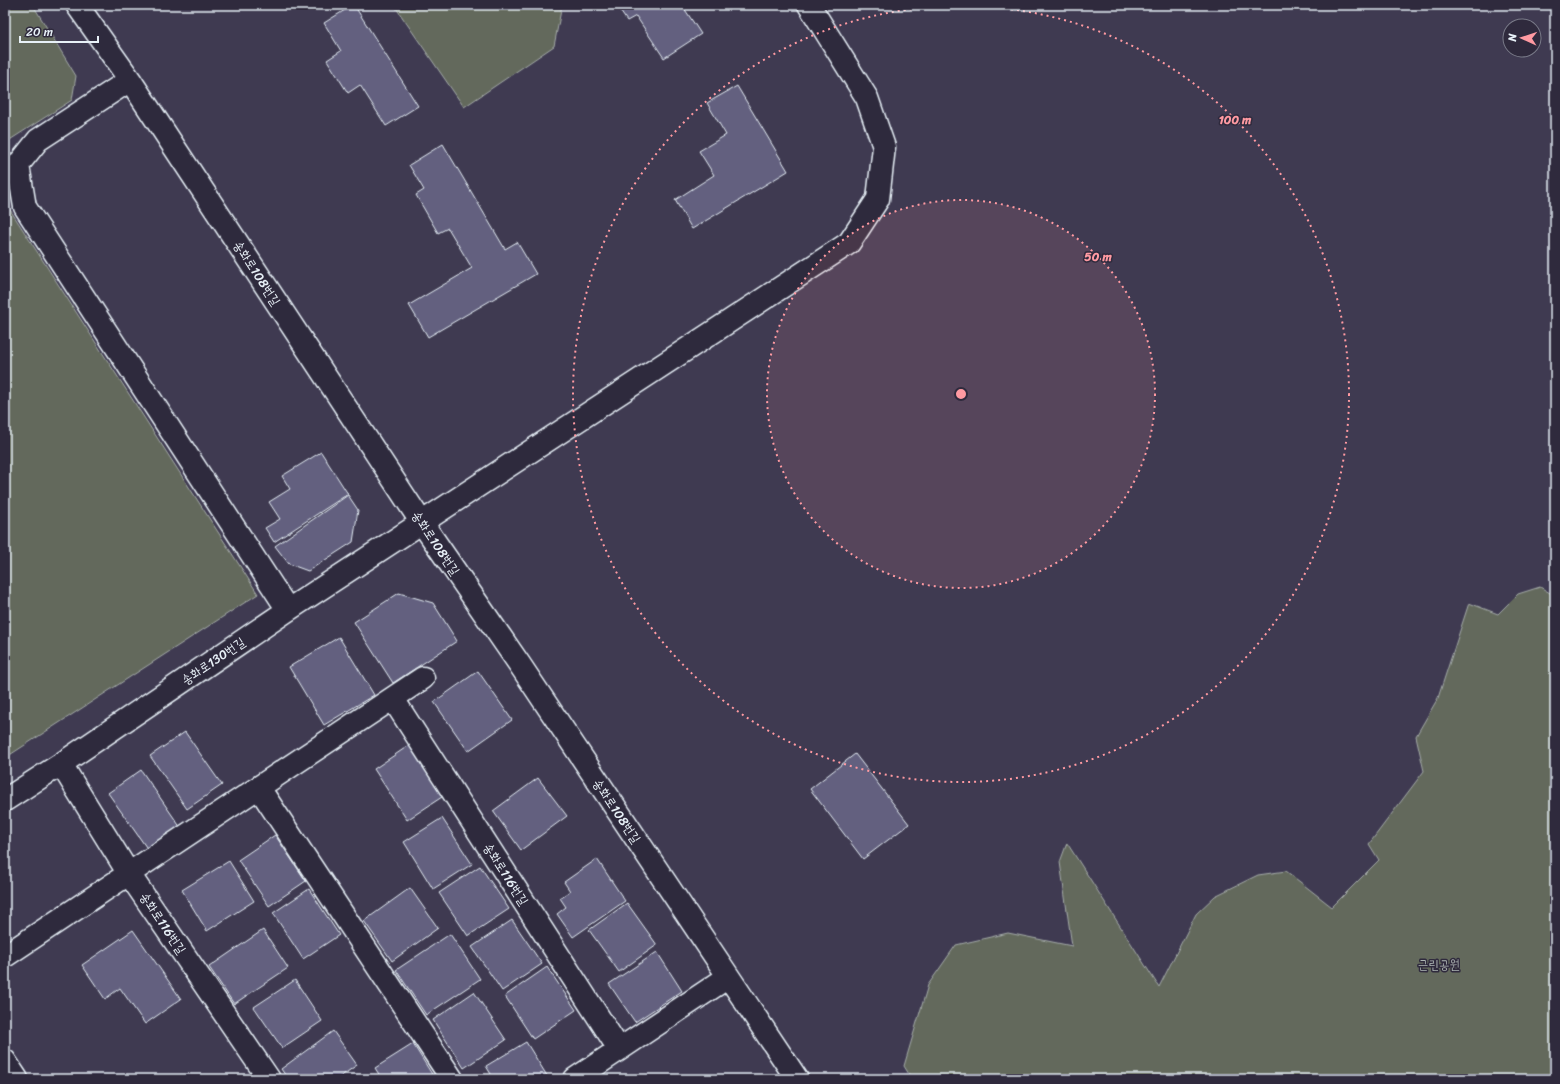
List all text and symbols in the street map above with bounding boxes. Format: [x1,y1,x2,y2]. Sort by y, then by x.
scale bar [20,18,98,44]
north arrow [1502,18,1542,58]
text: 20 m [26,21,53,43]
text: N [1503,33,1522,43]
text: 100 m [1219,109,1252,131]
street label: 송화로108번길 [227,236,287,310]
text: 50 m [1084,246,1112,268]
centre of rings [954,387,968,401]
street label: 송화로108번길 [406,506,466,580]
street label: 송화로130번길 [176,631,250,691]
street label: 송화로108번길 [587,774,647,848]
street label: 송화로116번길 [477,838,535,910]
street label: 송화로116번길 [134,887,192,959]
park label: 근린공원 [1418,953,1460,976]

